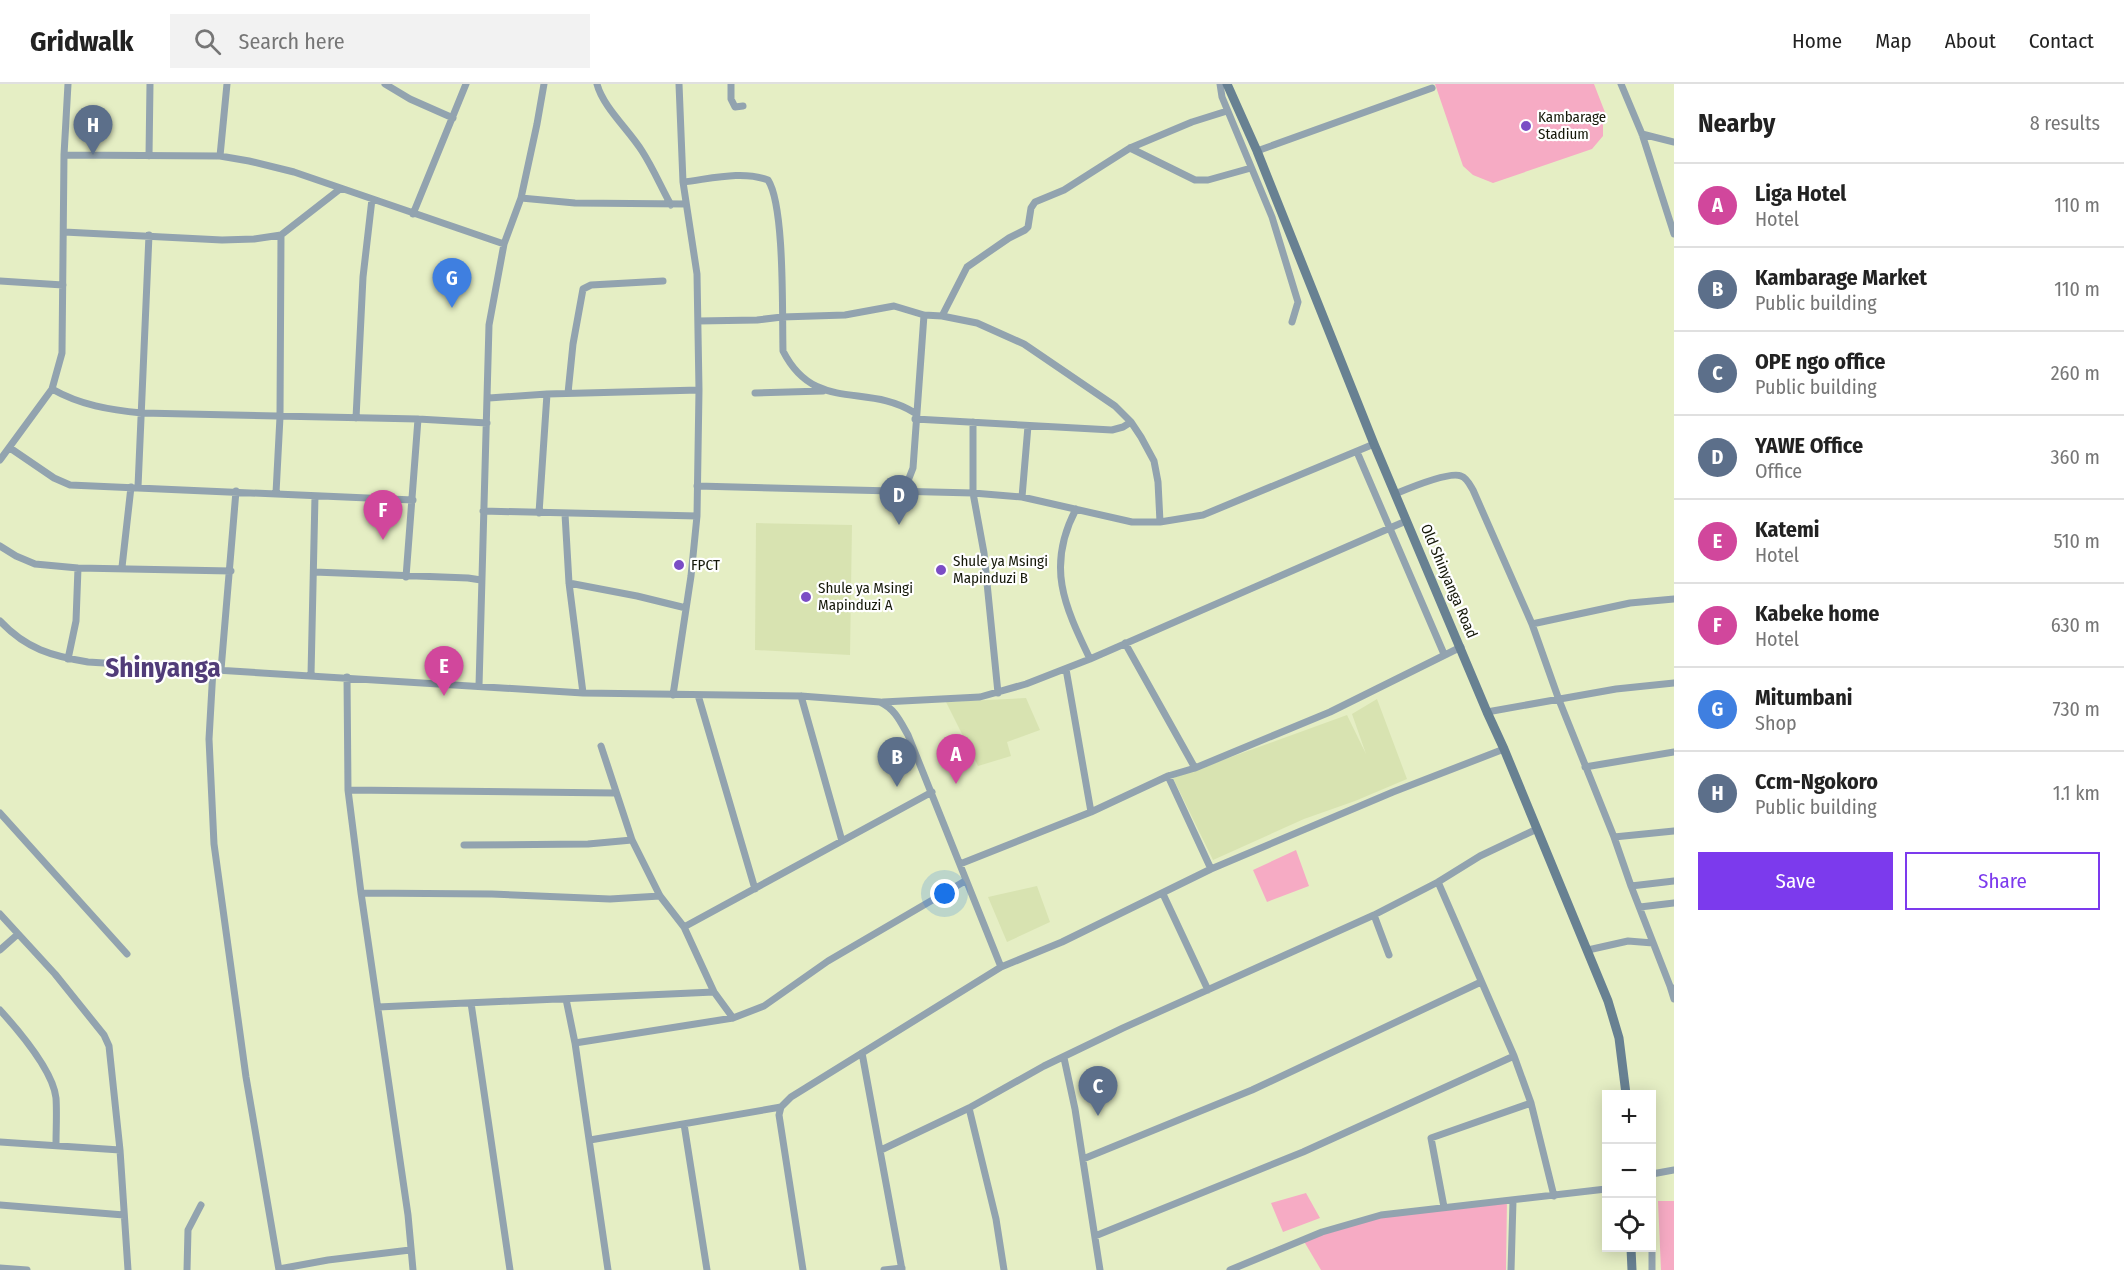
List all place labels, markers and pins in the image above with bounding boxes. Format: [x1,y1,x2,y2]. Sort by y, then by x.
pin: H [74,106,112,155]
place label: Kambarage Stadium [1538,108,1606,143]
marker: Kambarage Stadium [1519,119,1533,133]
pin: G [432,258,472,308]
pin: D [880,476,918,525]
pin: F [364,490,403,540]
place label: Shule ya Msingi Mapinduzi B [953,552,1048,587]
place label: FPCT [691,556,720,574]
marker: FPCT [672,558,686,572]
marker: Shule ya Msingi Mapinduzi B [934,563,948,577]
place label: Shule ya Msingi Mapinduzi A [818,579,913,614]
marker: Shule ya Msingi Mapinduzi A [799,590,813,604]
pin: E [424,646,464,696]
pin: A [936,734,976,784]
pin: B [878,738,916,787]
pin: C [1078,1066,1118,1116]

